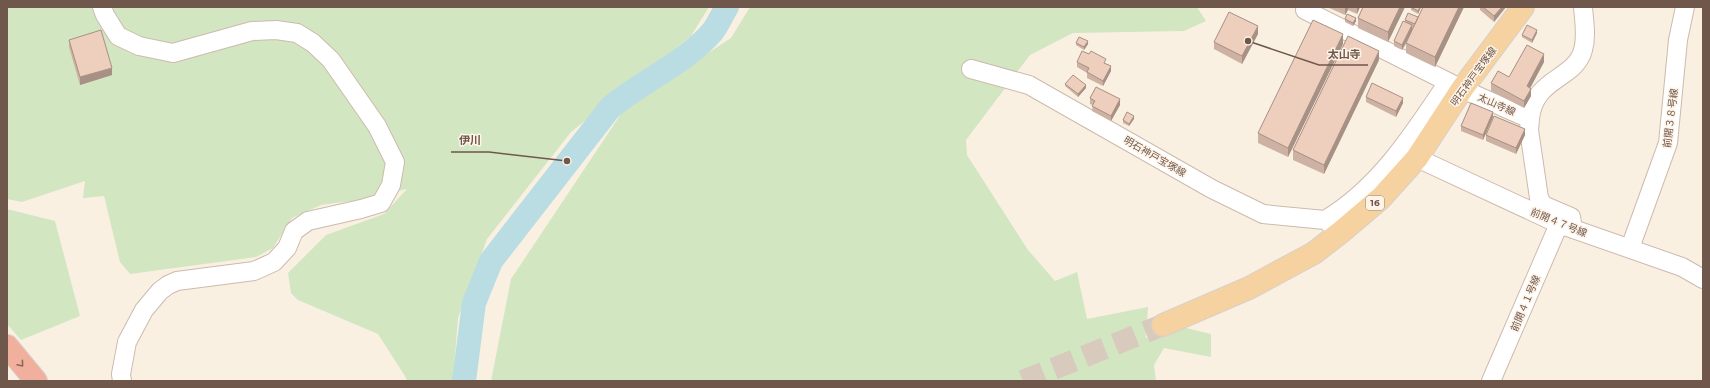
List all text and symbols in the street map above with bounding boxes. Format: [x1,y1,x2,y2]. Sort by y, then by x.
callout: 太山寺 [1319,42,1368,65]
street label: 明石神戸宝塚線 [1448,44,1499,108]
text: 太山寺 [1328,47,1361,61]
street label: 前開３８号線 [1660,87,1681,149]
street label: 太山寺線 [1476,90,1518,119]
callout: 伊川 [451,129,489,152]
text: 伊川 [459,133,481,147]
street label: 明石神戸宝塚線 [1121,133,1188,180]
road number: 16 [1366,196,1384,210]
street label: 前開４７号線 [1529,205,1589,240]
street label: 前開４１号線 [1508,273,1543,333]
one-way arrow [17,359,24,366]

